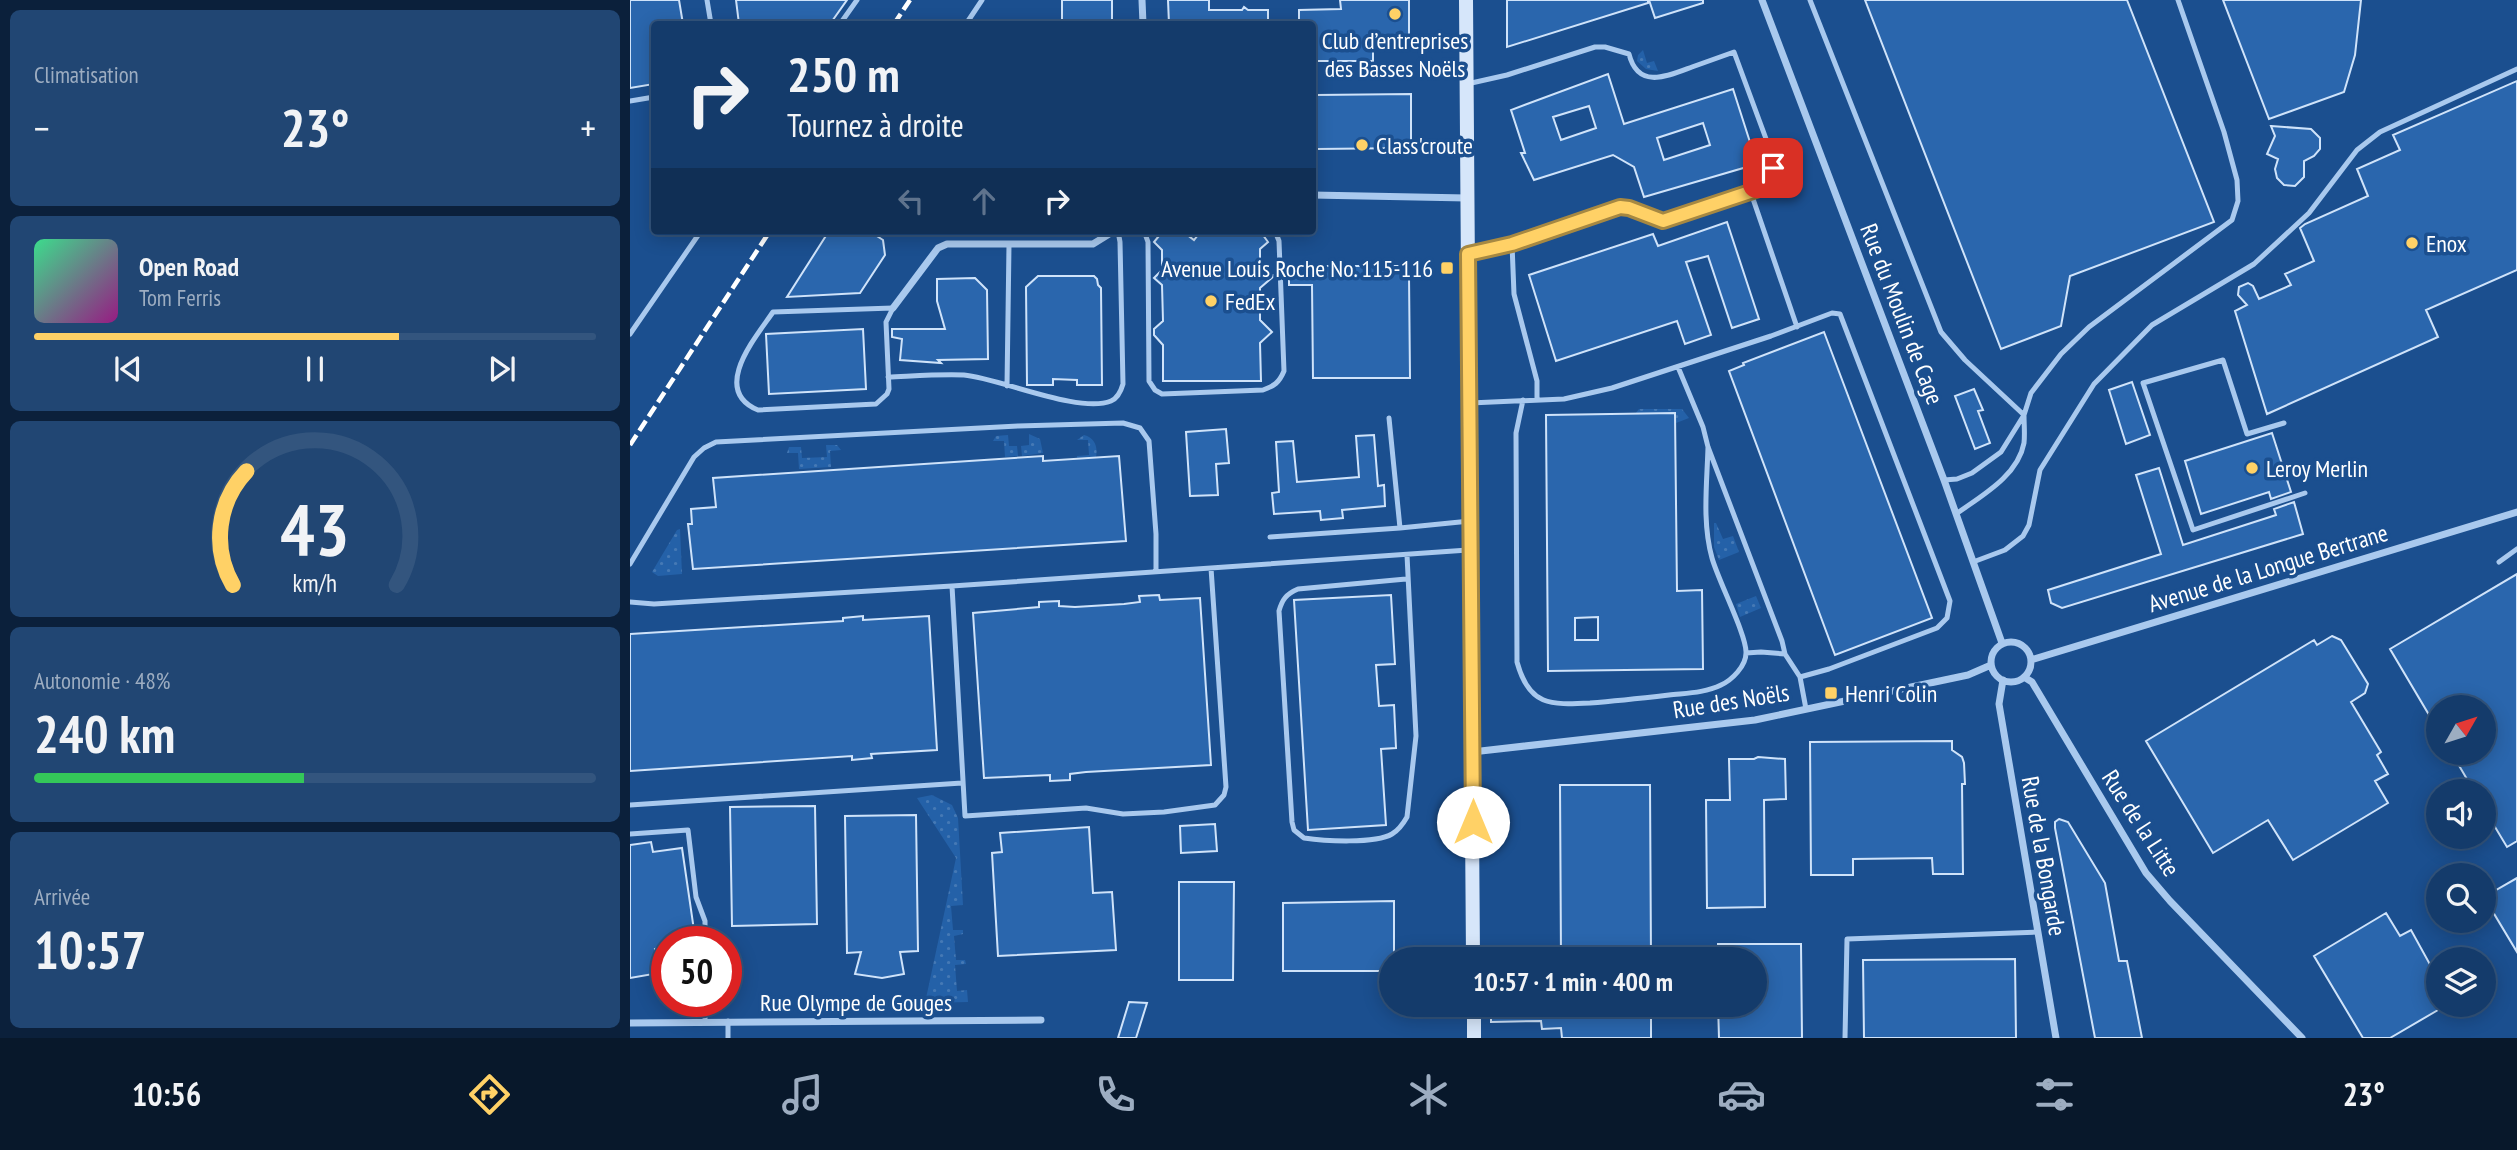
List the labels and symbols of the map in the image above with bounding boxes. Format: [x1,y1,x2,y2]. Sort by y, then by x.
marker: Club d’entreprises des Basses Noëls [1387,6,1403,22]
place label: Club d’entreprises des Basses Noëls [1322,25,1468,84]
place label: Class'croute [1376,130,1473,161]
marker: Class'croute [1354,137,1370,153]
pin [1743,138,1803,198]
street label: Rue du Moulin de Cage [1853,219,1951,409]
place label: Enox [2426,228,2467,259]
marker: Enox [2404,235,2420,251]
place label: Avenue Louis Roche No. 115-116 [1161,253,1433,284]
marker: Avenue Louis Roche No. 115-116 [1439,260,1455,276]
place label: FedEx [1225,286,1276,317]
marker: FedEx [1203,293,1219,309]
place label: Leroy Merlin [2266,453,2368,484]
marker: Leroy Merlin [2244,460,2260,476]
street label: Avenue de la Longue Bertrane [2145,517,2391,619]
street label: Rue des Noëls [1671,677,1791,725]
place label: Henri Colin [1845,678,1937,709]
marker: Henri Colin [1823,685,1839,701]
north arrow [2426,695,2496,765]
street label: Rue de la Litte [2095,764,2187,882]
street label: Rue de la Bongarde [2015,774,2073,938]
position arrow [1436,785,1510,859]
speed limit sign: 50 [651,926,742,1017]
street label: Rue Olympe de Gouges [760,987,952,1018]

